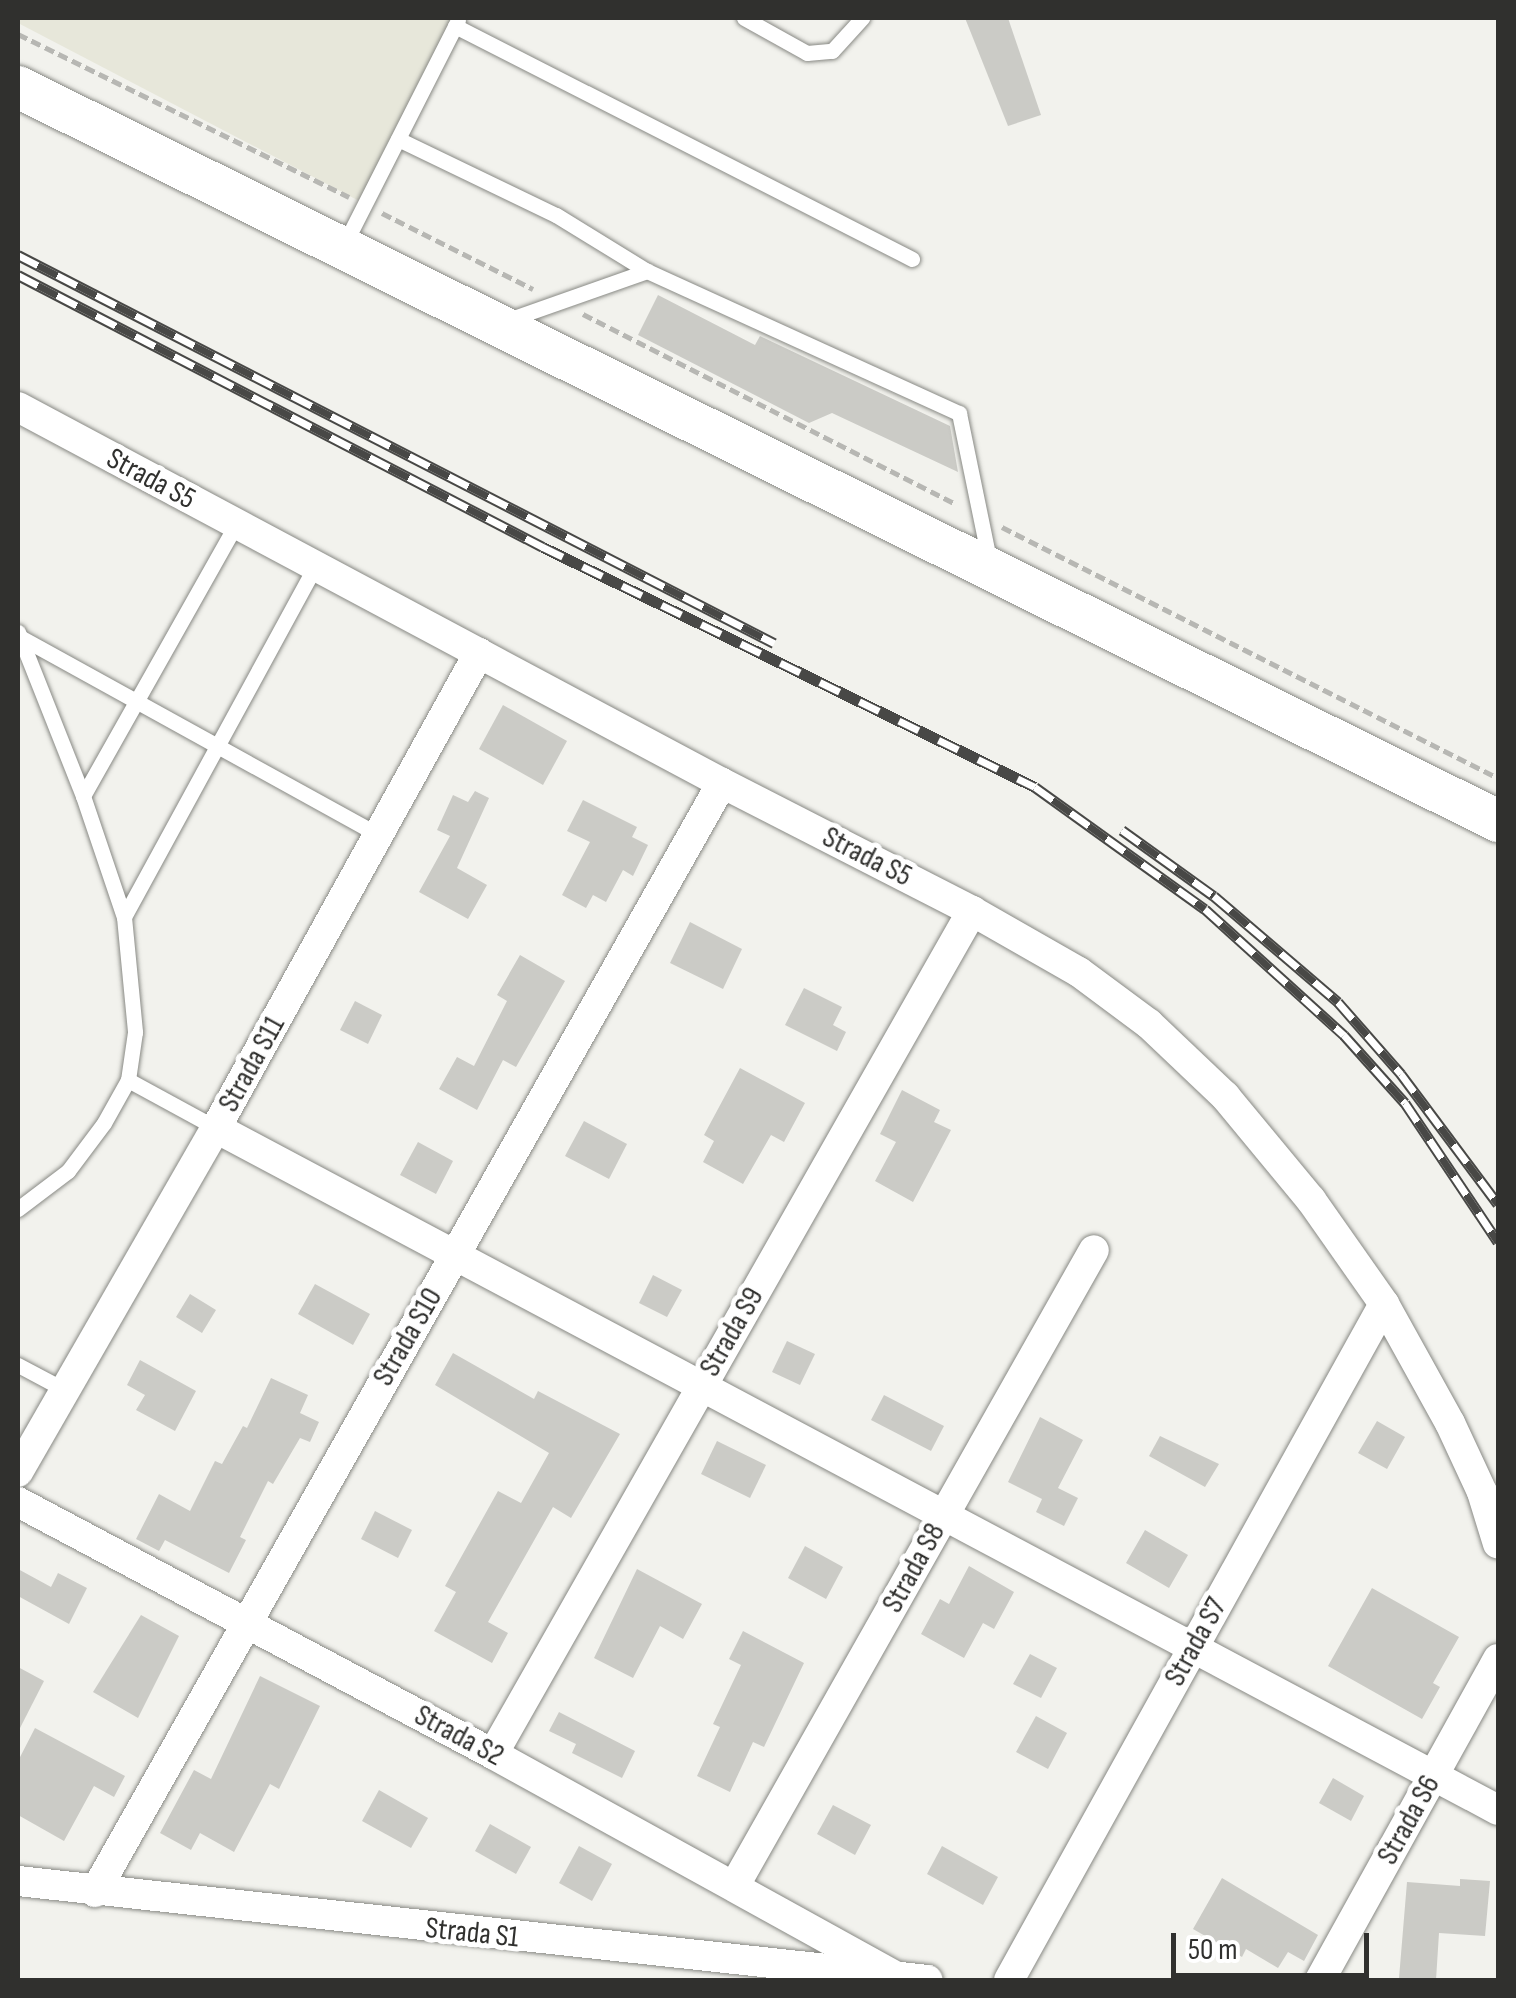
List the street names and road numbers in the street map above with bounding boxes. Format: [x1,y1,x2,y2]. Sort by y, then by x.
street label: Strada S5 [100,441,202,517]
street label: Strada S5 [816,819,918,895]
street label: Strada S11 [211,1010,293,1118]
street label: Strada S9 [692,1281,772,1383]
street label: Strada S10 [366,1282,450,1392]
street label: Strada S8 [875,1517,953,1619]
street label: Strada S7 [1157,1592,1235,1692]
street label: Strada S2 [408,1698,510,1774]
street label: Strada S6 [1370,1769,1448,1871]
street label: Strada S1 [424,1910,520,1956]

